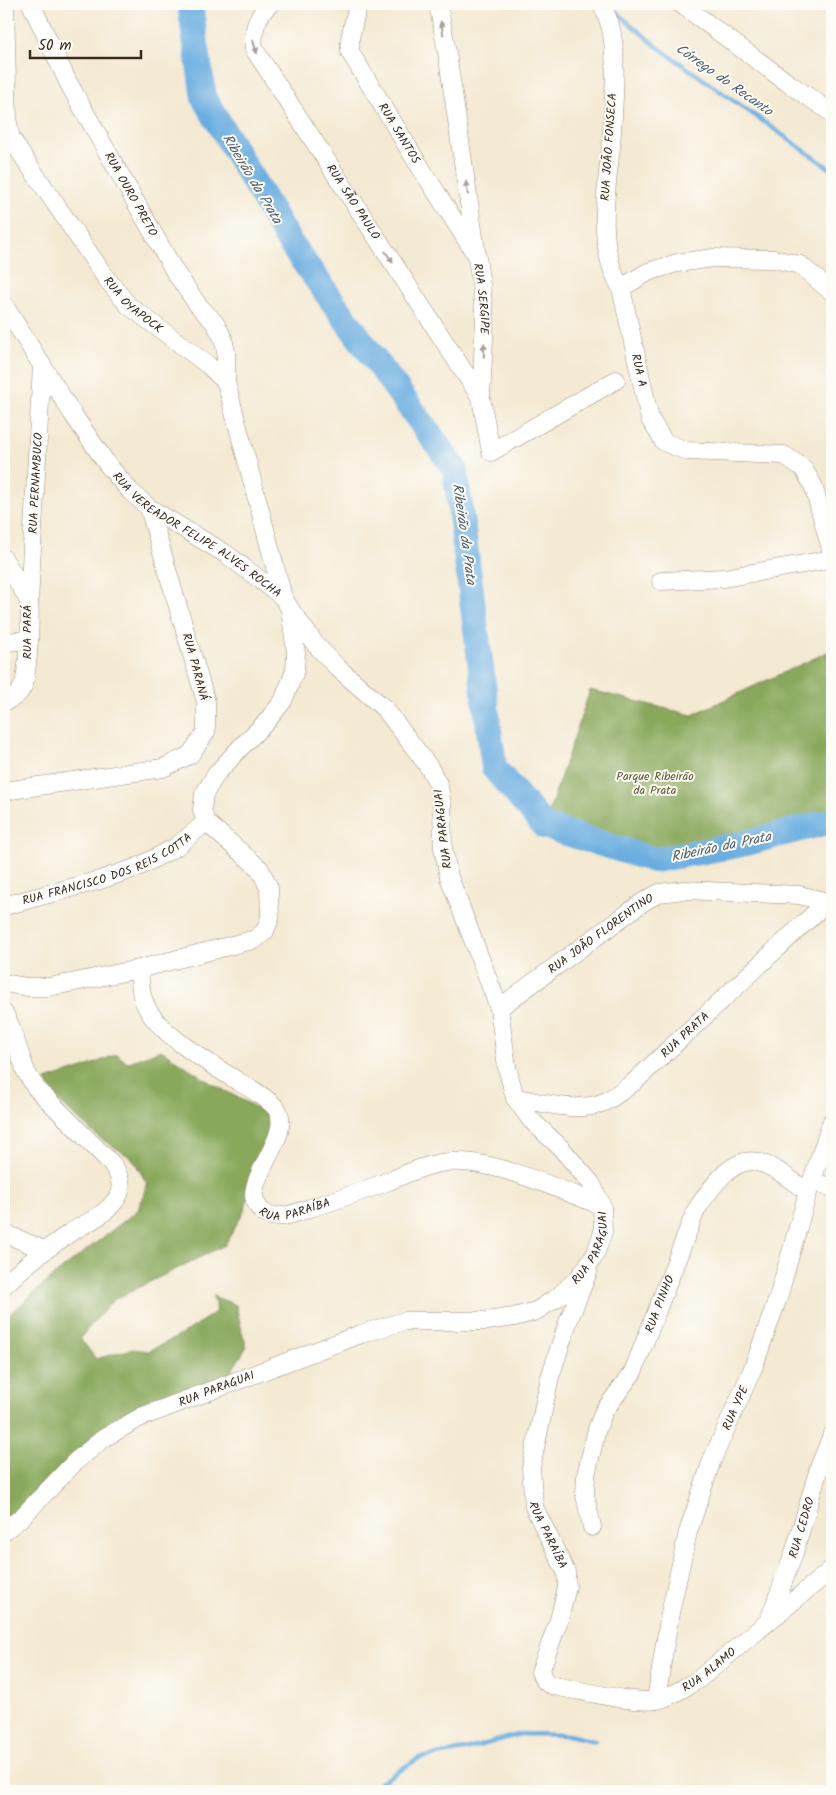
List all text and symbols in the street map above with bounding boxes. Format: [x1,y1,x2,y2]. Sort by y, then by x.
one-way arrow [438,19,446,35]
scale bar [30,28,141,60]
text: 50 m [38,34,72,58]
water label: Córrego do Recanto [671,38,778,123]
one-way arrow [252,39,260,54]
street label: RUA JOÃO FONSECA [596,92,622,202]
street label: RUA SANTOS [374,99,426,168]
water label: Ribeirão da Prata [216,130,288,229]
street label: RUA OURO PRETO [100,148,163,240]
street label: RUA SÃO PAULO [322,160,385,244]
one-way arrow [463,180,471,196]
one-way arrow [384,250,394,264]
street label: RUA SERGIPE [468,262,495,336]
street label: RUA OYAPOCK [99,272,168,338]
one-way arrow [480,341,488,357]
street label: RUA A [626,352,652,389]
street label: RUA PERNAMBUCO [23,432,48,534]
street label: RUA VEREADOR FELIPE ALVES ROCHA [108,468,286,602]
water label: Ribeirão da Prata [446,482,482,587]
street label: RUA PARÁ [18,605,37,659]
street label: RUA PARANÁ [177,631,213,703]
park label: Parque Ribeirão da Prata [616,767,694,800]
street label: RUA PARAGUAI [429,788,457,870]
water label: Ribeirão da Prata [669,825,774,868]
street label: RUA FRANCISCO DOS REIS COTTA [20,828,196,910]
street label: RUA JOÃO FLORENTINO [544,888,657,979]
street label: RUA PRATA [656,1007,714,1062]
street label: RUA PARAÍBA [255,1193,333,1226]
street label: RUA PARAGUAI [567,1211,613,1289]
street label: RUA PINHO [640,1272,679,1335]
street label: RUA PARAGUAI [176,1365,257,1412]
street label: RUA YPE [717,1382,754,1433]
street label: RUA CEDRO [783,1494,820,1561]
street label: RUA PARAÍBA [524,1501,572,1572]
street label: RUA ALAMO [678,1642,741,1697]

